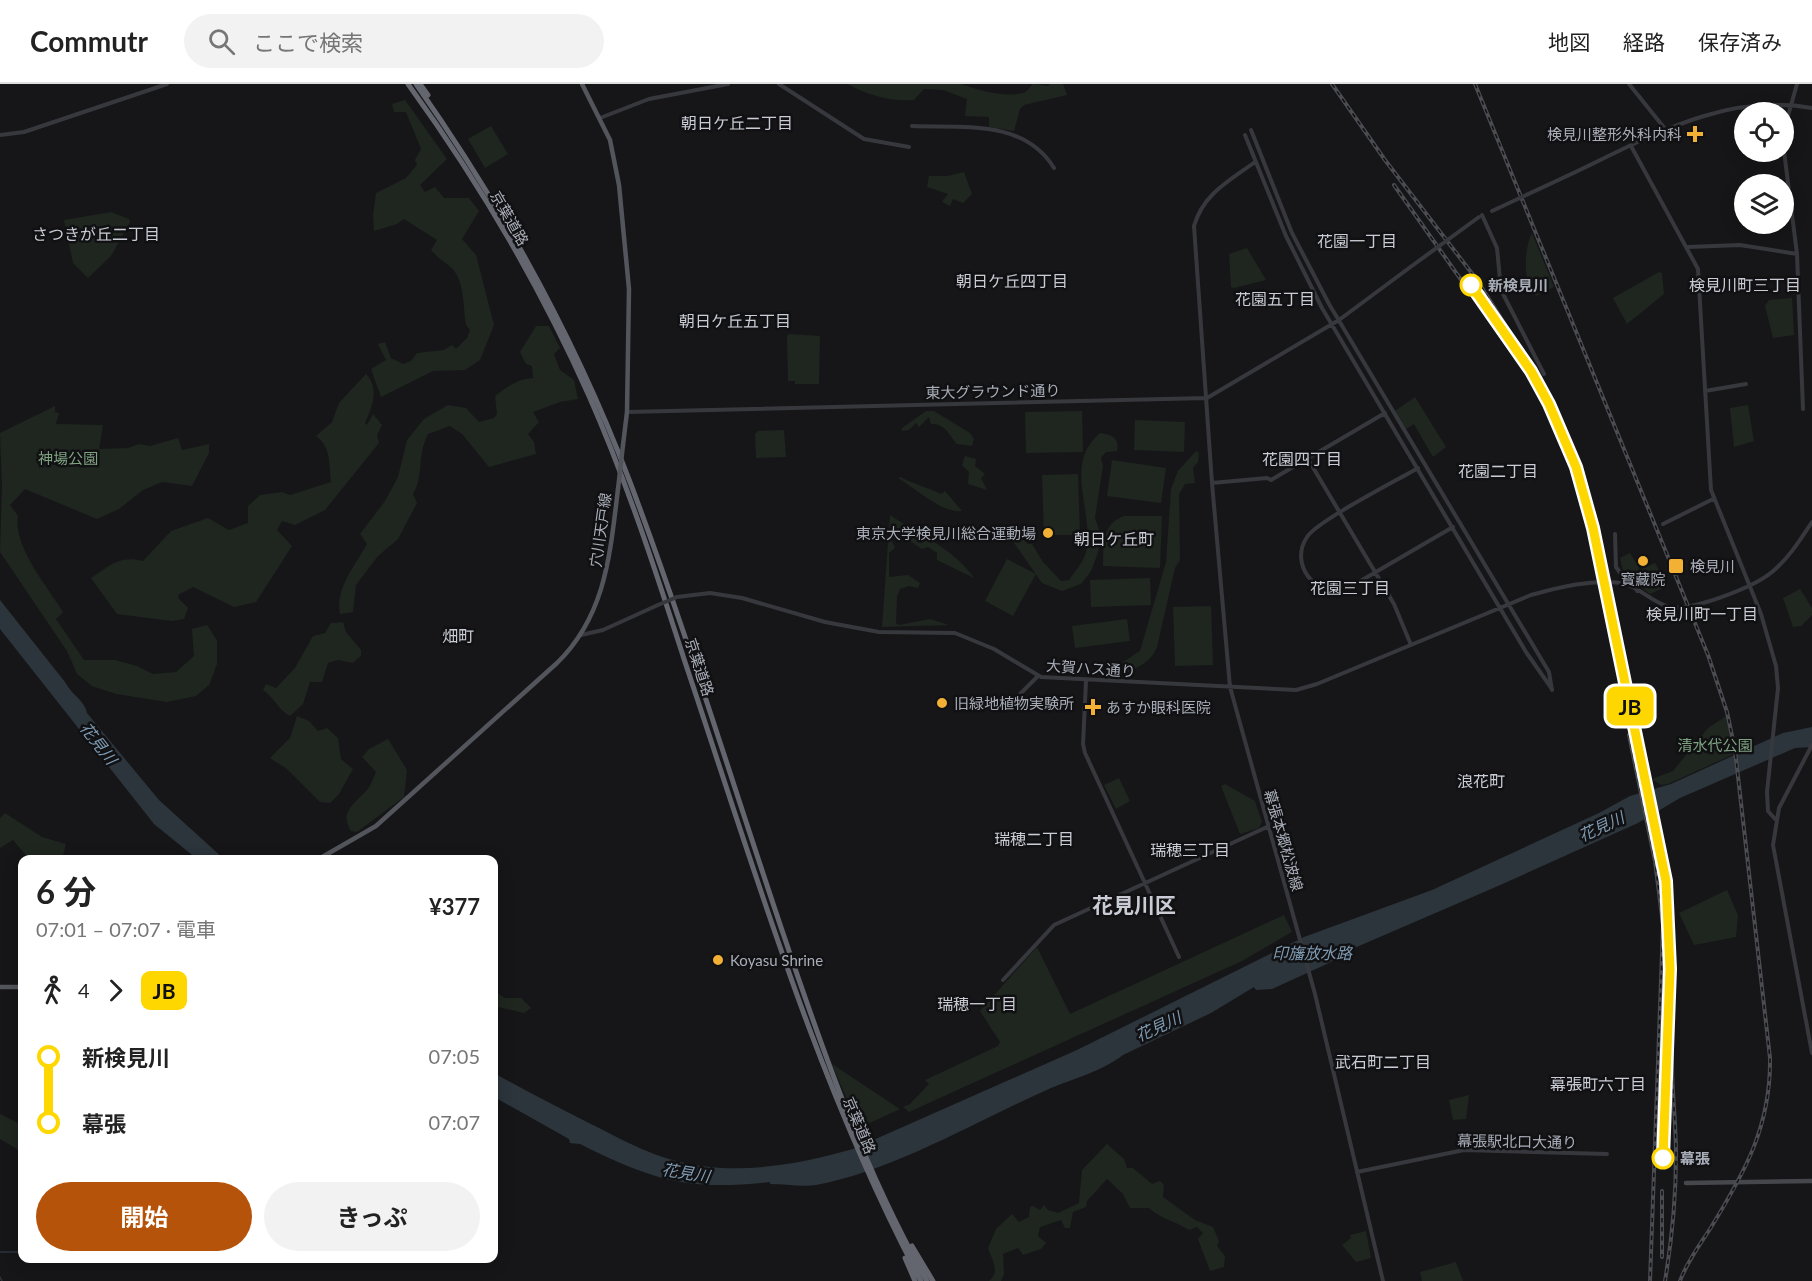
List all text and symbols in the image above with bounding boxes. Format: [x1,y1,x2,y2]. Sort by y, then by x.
search box [184,14,604,68]
text: Commutr [30,24,148,58]
icon: search [205,25,238,58]
text: ここで検索 [253,29,363,56]
text: 地図 [1548,29,1590,54]
text: 経路 [1623,29,1665,54]
text: 保存済み [1698,29,1782,54]
map controls [1734,102,1794,234]
button: locate [1734,102,1794,162]
district label: 朝日ケ丘二丁目 [681,113,793,132]
place label: 検見川整形外科内科 [1547,125,1682,143]
marker: 検見川整形外科内科 [1686,125,1704,143]
button: layers [1734,174,1794,234]
street label: 京葉道路 [487,188,533,248]
district label: さつきが丘二丁目 [32,224,160,243]
district label: 花園一丁目 [1317,231,1397,250]
district label: 朝日ケ丘四丁目 [956,271,1068,290]
marker: 新検見川 [1460,274,1482,296]
district label: 検見川町三丁目 [1689,275,1801,294]
place label: 新検見川 [1488,276,1548,294]
district label: 花園五丁目 [1235,289,1315,308]
district label: 朝日ケ丘五丁目 [679,311,791,330]
street label: 東大グラウンド通り [925,381,1061,401]
park label: 神場公園 [38,449,98,467]
district label: 花園四丁目 [1262,449,1342,468]
district label: 花園二丁目 [1458,461,1538,480]
street label: 穴川天戸線 [586,492,614,568]
place label: 東京大学検見川総合運動場 [856,524,1036,542]
marker: 東京大学検見川総合運動場 [1041,526,1055,540]
district label: 朝日ケ丘町 [1074,529,1154,548]
marker: 寳藏院 [1636,554,1650,568]
marker: 検見川 [1667,557,1685,575]
place label: 検見川 [1690,557,1735,575]
place label: 寳藏院 [1620,570,1666,588]
district label: 花園三丁目 [1310,578,1390,597]
district label: 検見川町一丁目 [1646,604,1758,623]
district label: 畑町 [442,626,474,645]
street label: 京葉道路 [682,636,718,698]
street label: 大賀ハス通り [1045,656,1137,680]
line badge: JB [1603,686,1657,726]
place label: 旧緑地植物実験所 [954,694,1074,712]
text: JB [1619,694,1641,719]
marker: 旧緑地植物実験所 [935,696,949,710]
marker: あすか眼科医院 [1084,698,1102,716]
place label: あすか眼科医院 [1106,698,1211,716]
water label: 花見川 [77,718,122,769]
park label: 清水代公園 [1677,736,1753,754]
district label: 浪花町 [1457,771,1505,790]
street label: 幕張本郷松波線 [1261,787,1307,893]
water label: 花見川 [1575,806,1629,845]
district label: 瑞穂二丁目 [994,829,1074,848]
district label: 瑞穂三丁目 [1150,840,1230,859]
text: 6 分 [36,871,96,911]
district label: 花見川区 [1092,892,1176,917]
text: ¥377 [429,893,480,920]
text: 07:01 – 07:07 · 電車 [36,917,216,941]
water label: 印旛放水路 [1272,943,1354,962]
place label: Koyasu Shrine [730,951,823,969]
marker: Koyasu Shrine [711,953,725,967]
icon: walk [36,974,69,1007]
icon: forward [99,974,132,1007]
text: 4 [78,978,90,1002]
text: JB [153,978,175,1003]
district label: 瑞穂一丁目 [937,994,1017,1013]
water label: 花見川 [1132,1006,1186,1045]
text: 新検見川 [82,1044,170,1071]
text: 07:05 [429,1044,480,1068]
district label: 武石町二丁目 [1335,1052,1431,1071]
district label: 幕張町六丁目 [1550,1074,1646,1093]
street label: 京葉道路 [840,1094,880,1156]
text: 幕張 [82,1110,126,1137]
text: 07:07 [429,1110,480,1134]
street label: 幕張駅北口大通り [1457,1131,1577,1151]
marker: 幕張 [1652,1147,1674,1169]
place label: 幕張 [1680,1149,1710,1167]
water label: 花見川 [661,1159,713,1185]
button: 開始 [36,1182,252,1251]
button: きっぷ [264,1182,480,1251]

